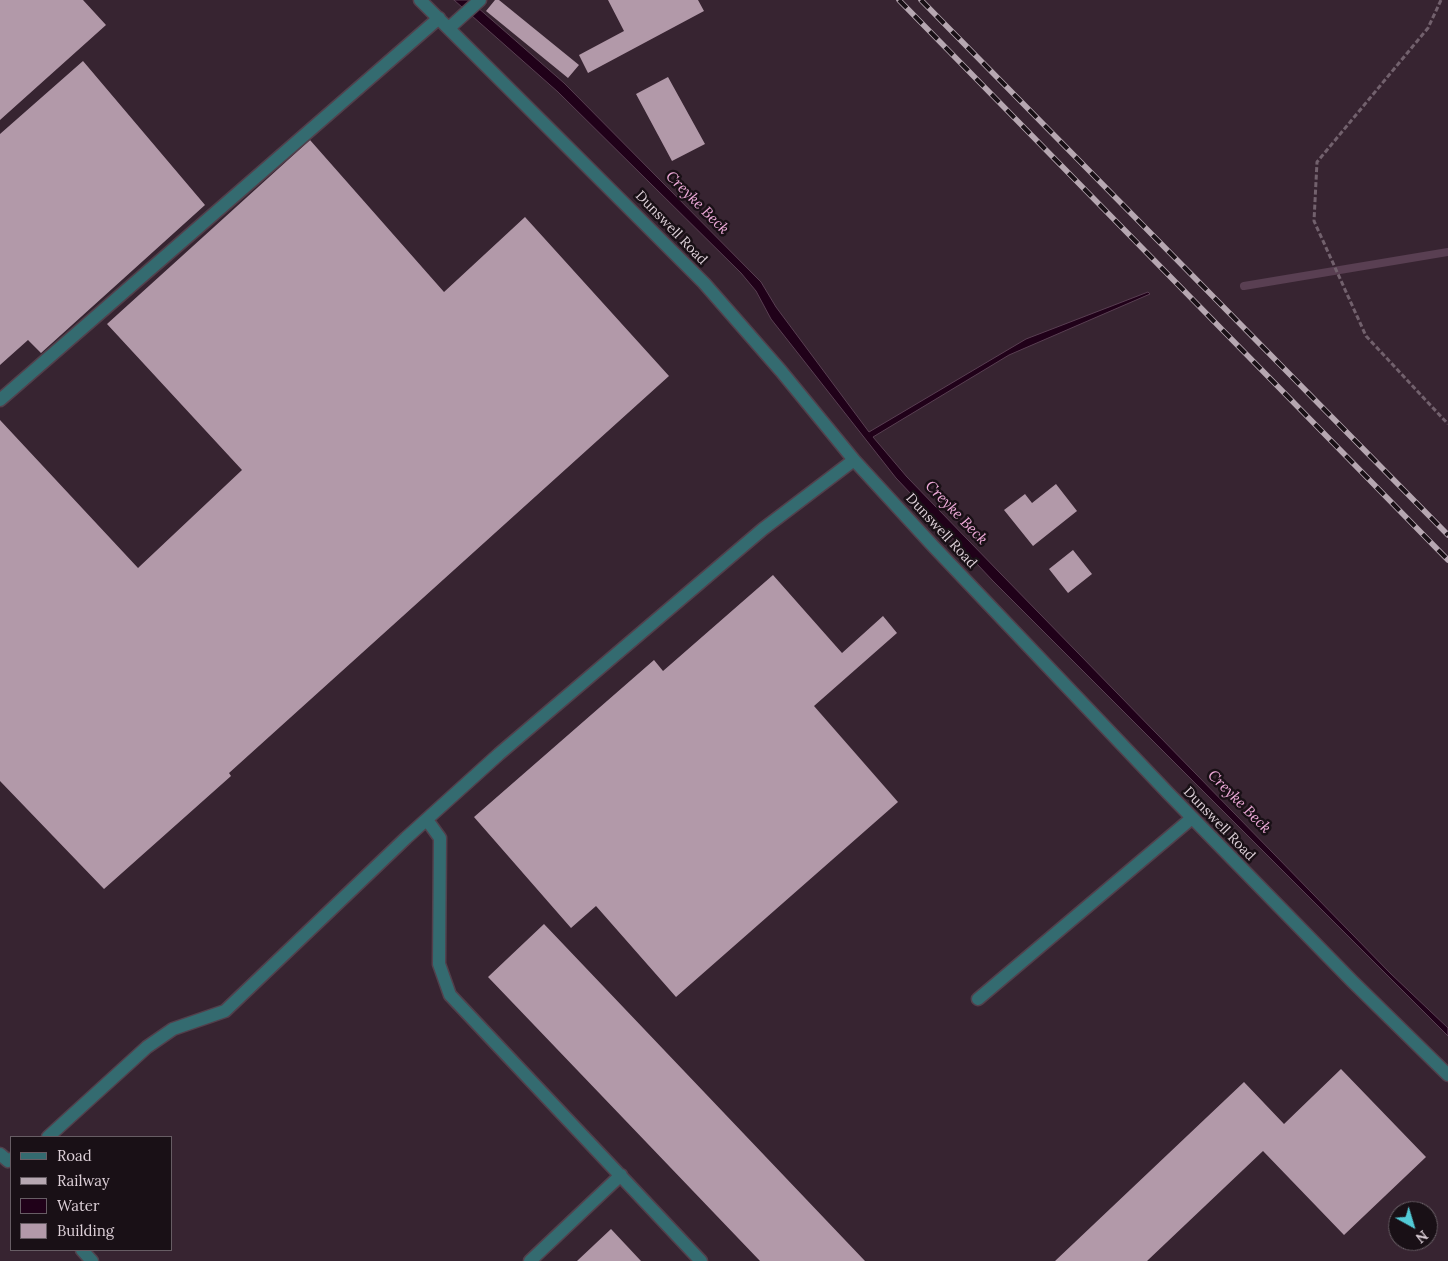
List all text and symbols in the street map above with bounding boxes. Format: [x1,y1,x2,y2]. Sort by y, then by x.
water label: Creyke Beck [662,168,732,238]
street label: Dunswell Road [632,188,710,268]
water label: Creyke Beck [921,477,991,549]
street label: Dunswell Road [902,490,980,572]
water label: Creyke Beck [1204,767,1274,837]
street label: Dunswell Road [1180,784,1258,864]
legend [10,1136,172,1251]
text: Road [57,1146,92,1165]
text: Railway [57,1171,110,1190]
text: Water [57,1196,99,1215]
north arrow [1388,1201,1438,1251]
text: Building [57,1221,114,1240]
text: N [1412,1226,1432,1247]

